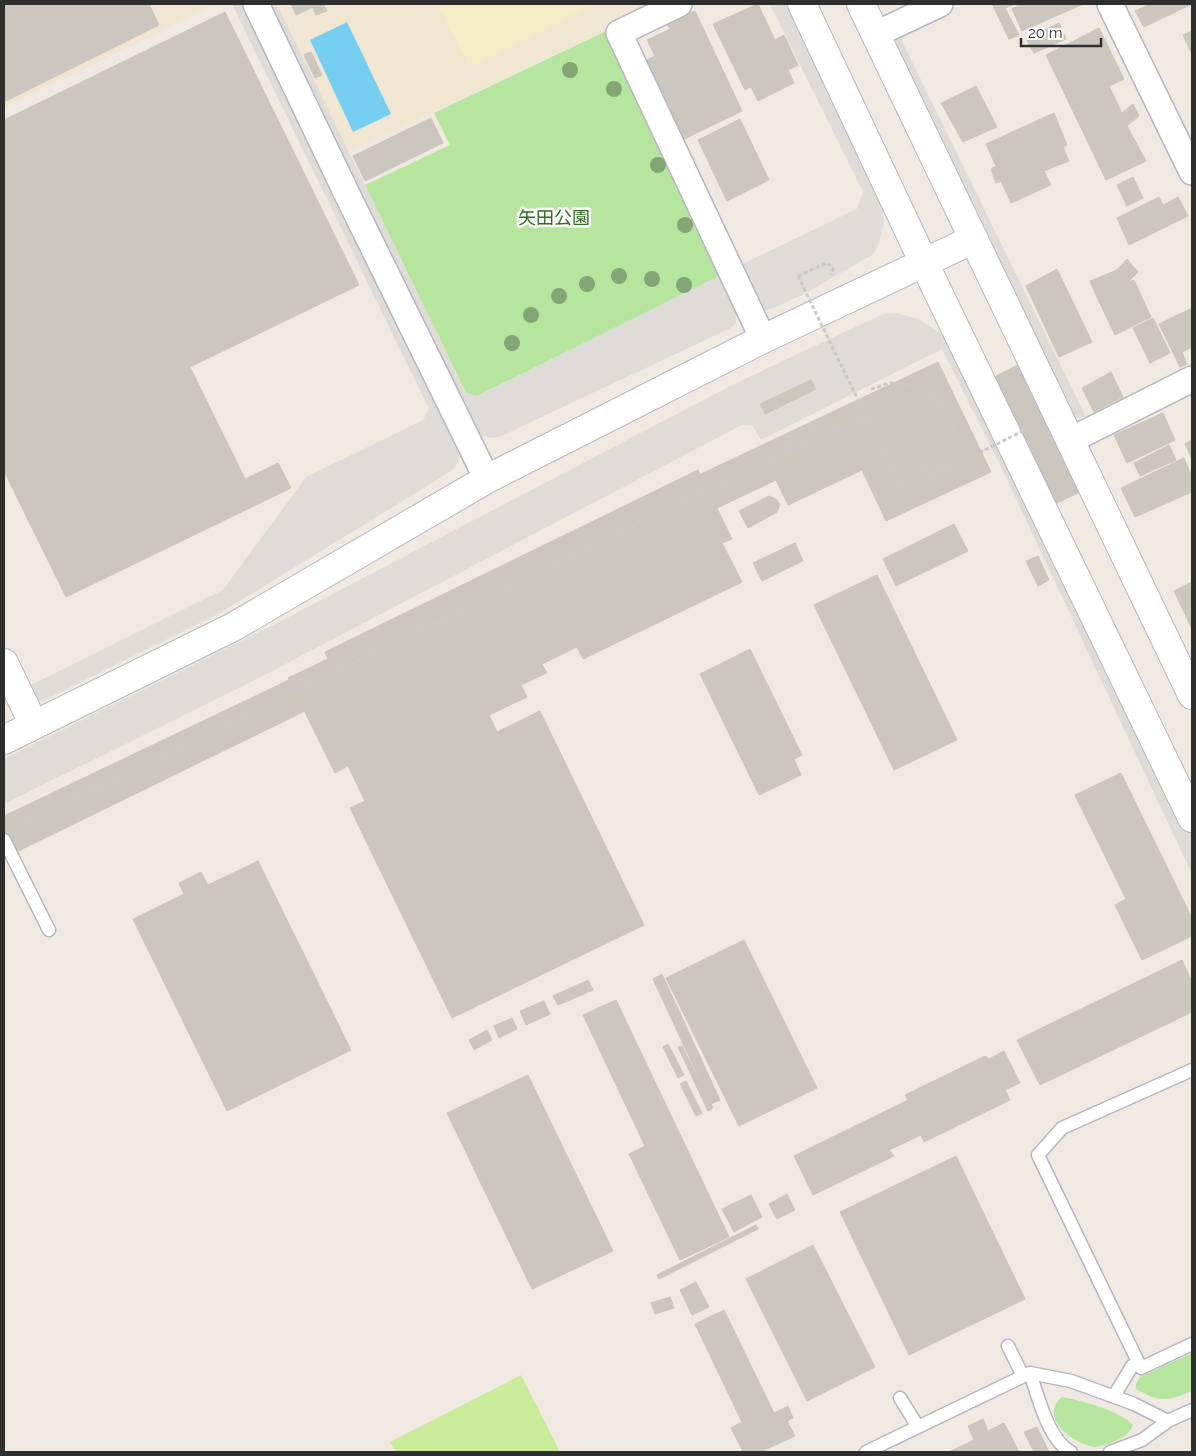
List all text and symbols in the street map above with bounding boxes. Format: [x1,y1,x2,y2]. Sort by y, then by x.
scale bar [1021,15,1101,47]
text: 20 m [1028,24,1063,42]
park label: 矢田公園 [518,207,590,228]

